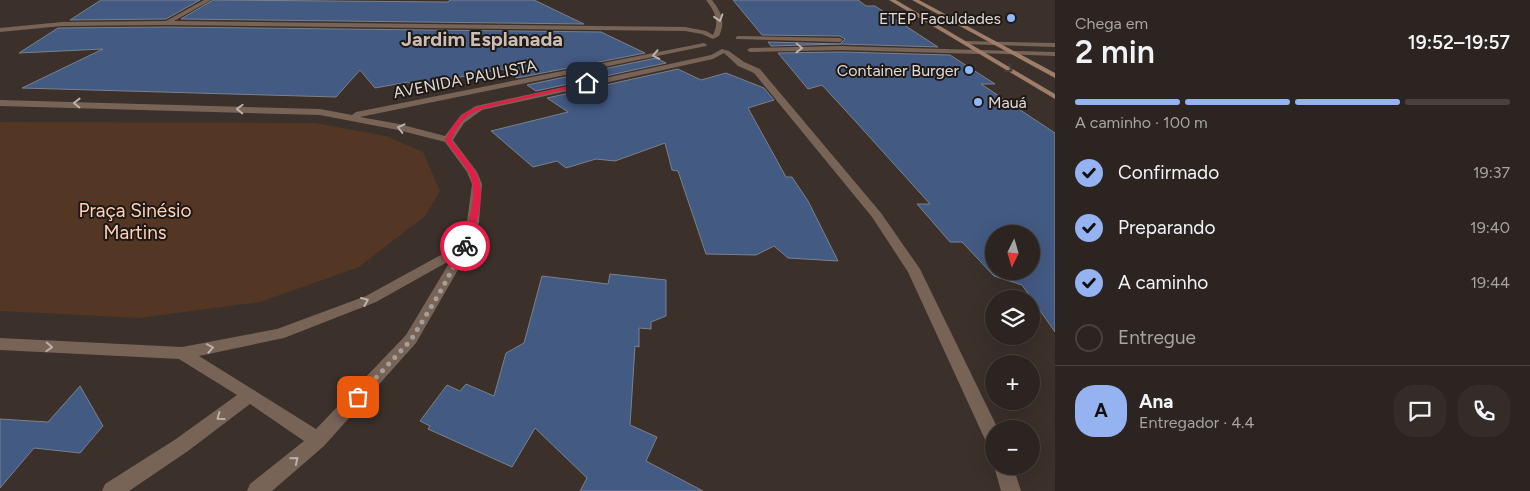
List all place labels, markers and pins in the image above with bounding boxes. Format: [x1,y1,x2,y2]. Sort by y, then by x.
place label: ETEP Faculdades [879,9,1001,28]
marker: ETEP Faculdades [1005,12,1017,24]
place label: Container Burger [837,61,960,80]
pin [566,62,608,104]
marker: Container Burger [963,64,975,76]
place label: Mauá [988,93,1027,112]
marker: Mauá [972,96,984,108]
pin [337,376,379,418]

